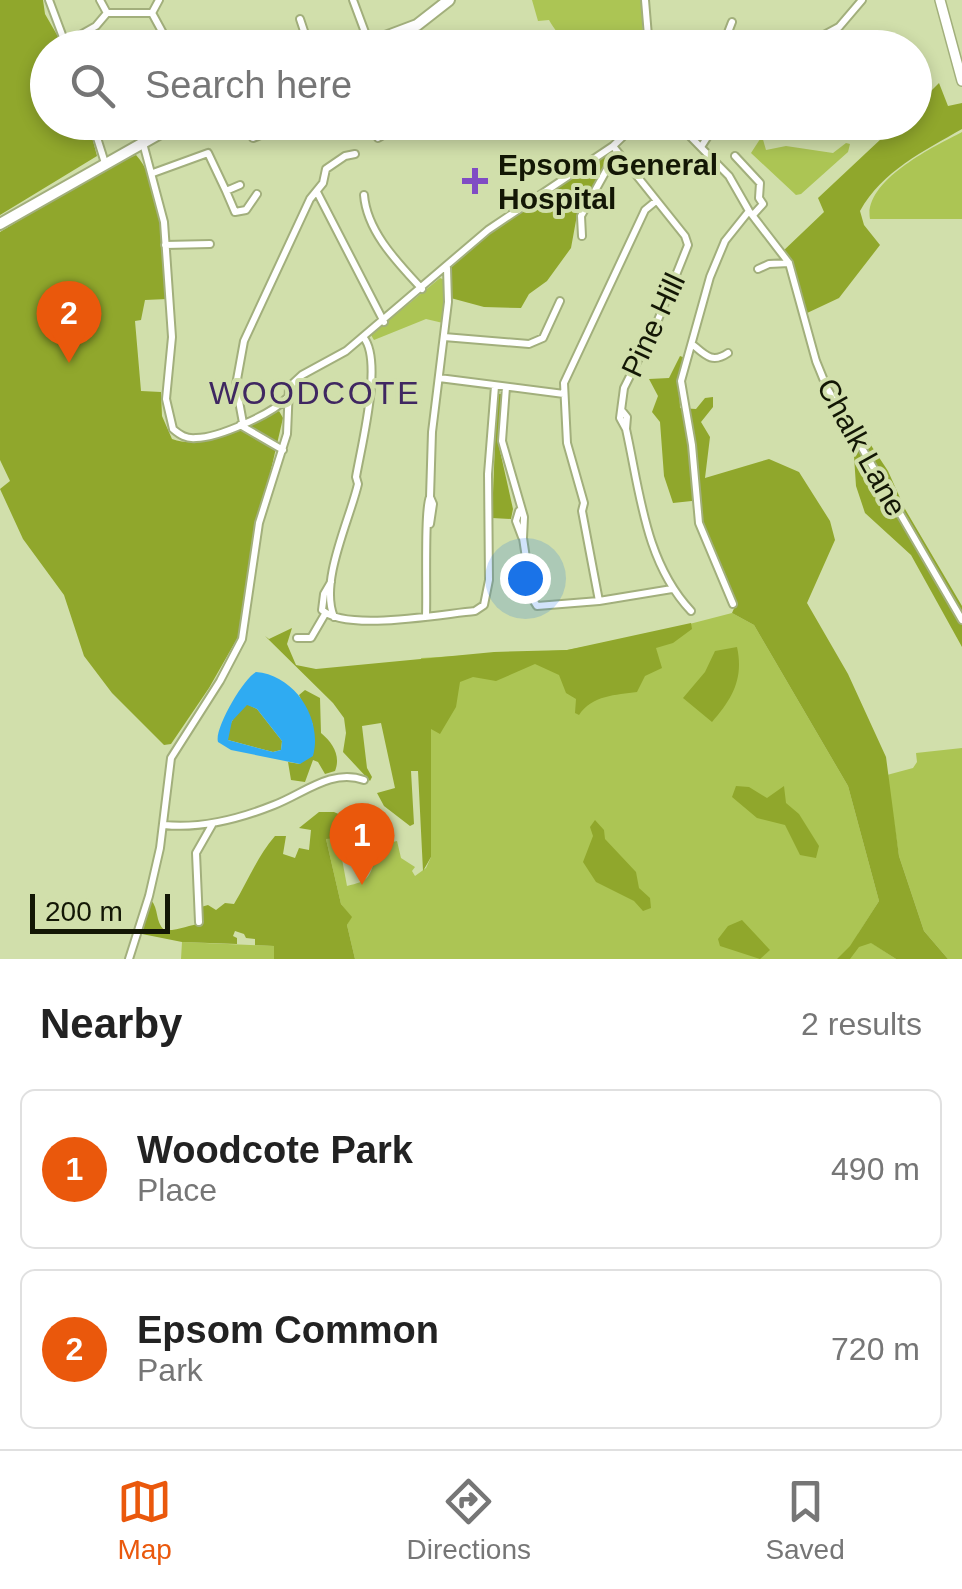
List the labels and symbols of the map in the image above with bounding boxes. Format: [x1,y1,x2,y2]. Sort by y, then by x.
place label: Epsom General Hospital [498,148,718,215]
marker: Epsom General Hospital [462,168,488,194]
street label: Pine Hill [615,268,691,382]
pin: 2 [36,280,102,363]
street label: Chalk Lane [811,373,913,521]
district label: WOODCOTE [209,375,421,411]
your location [500,553,551,604]
pin: 1 [330,802,394,885]
scale bar [30,889,170,934]

